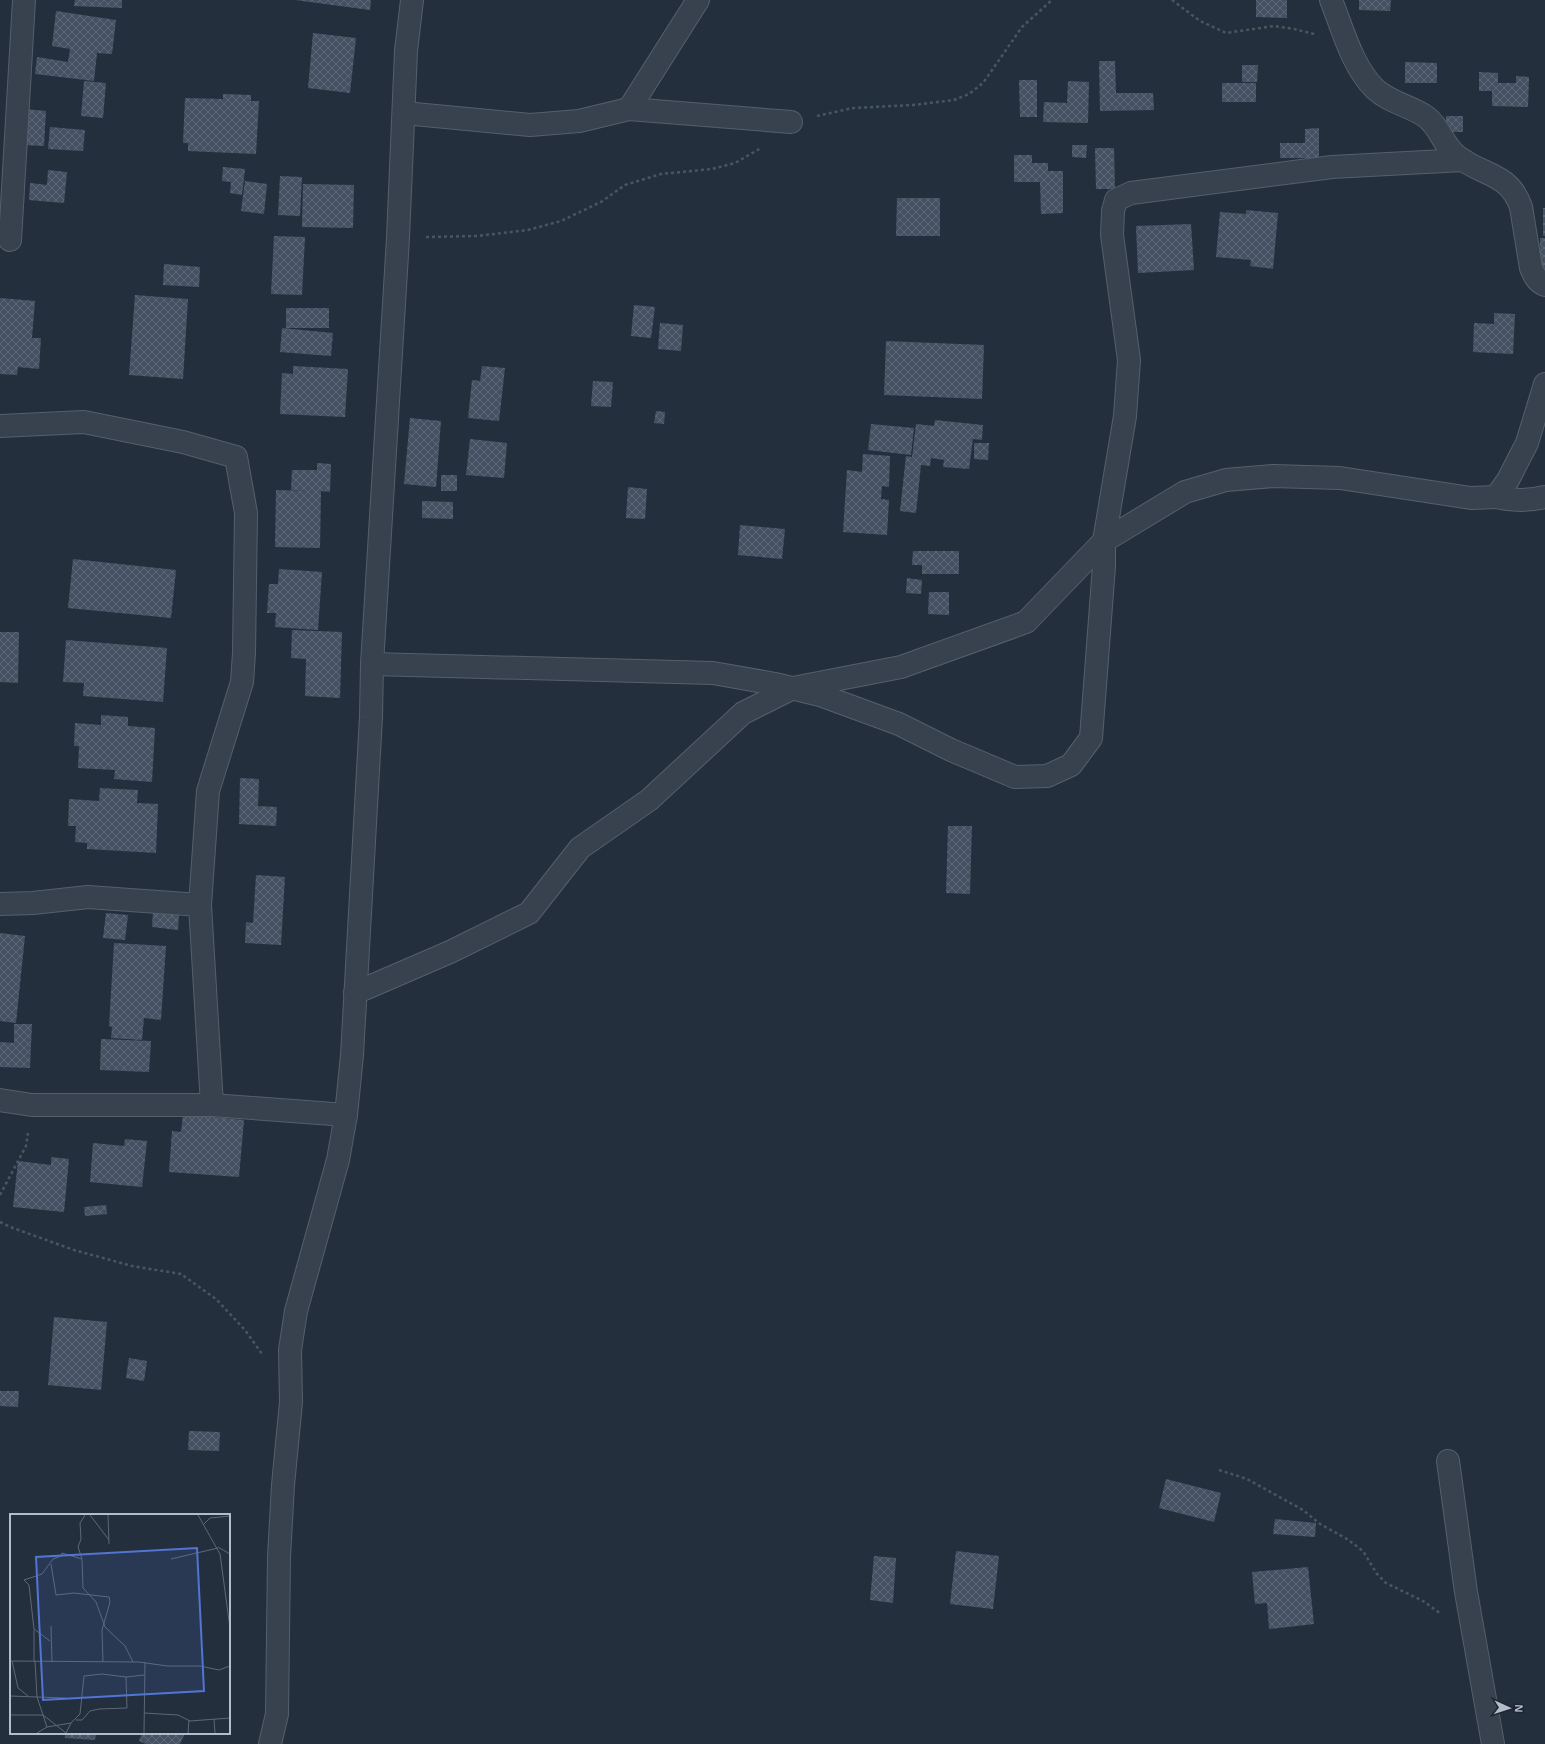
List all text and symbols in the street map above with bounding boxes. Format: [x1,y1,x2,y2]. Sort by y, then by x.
inset map [10,1514,230,1734]
north arrow [1489,1688,1529,1728]
text: N [1513,1704,1525,1713]

